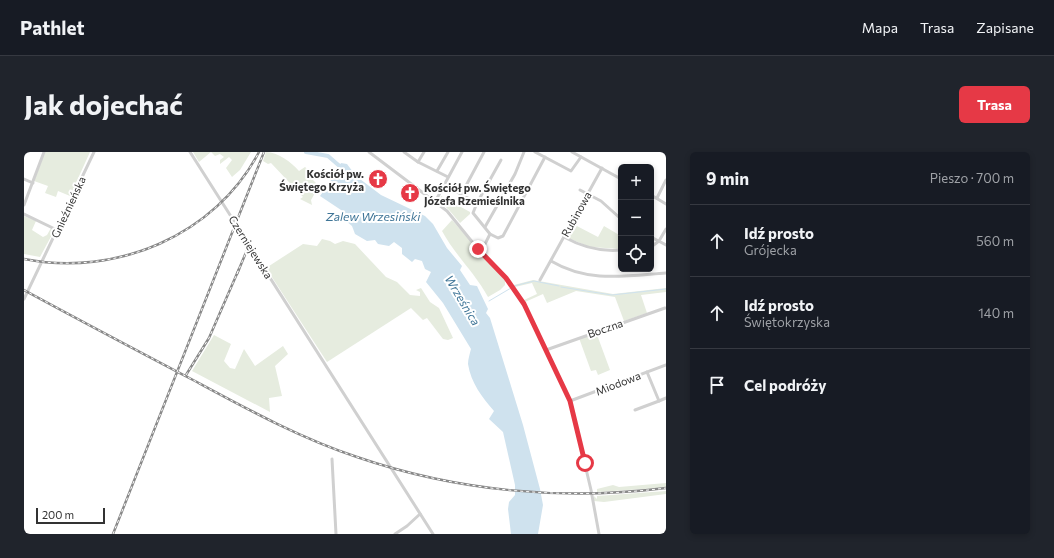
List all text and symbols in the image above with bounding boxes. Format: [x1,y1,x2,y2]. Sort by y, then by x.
text: Pathlet [20,16,85,39]
text: Mapa [862,19,898,36]
text: Trasa [920,19,954,36]
text: Zapisane [976,19,1034,36]
button: Trasa [959,86,1030,123]
text: Jak dojechać [24,87,183,121]
map controls [618,164,654,272]
button: + [618,164,654,200]
place label: Kościół pw. Świętego Krzyża [279,167,364,193]
church icon: Kościół pw. Świętego Krzyża [367,168,389,190]
text: 9 min [706,168,749,189]
text: Pieszo · 700 m [930,170,1014,186]
street label: Gnieźnieńska [48,174,88,240]
place label: Kościół pw. Świętego Józefa Rzemieślnika [424,180,531,208]
church icon: Kościół pw. Świętego Józefa Rzemieślnika [399,182,421,204]
street label: Rubinowa [558,189,594,239]
button: − [618,200,654,236]
water label: Zalew Wrzesiński [325,209,421,223]
street label: Czerniejewska [226,213,276,281]
text: Idź prosto [744,224,814,242]
icon: ahead [706,230,728,252]
text: 560 m [976,233,1014,249]
button: locate [618,236,654,272]
route end [469,240,487,258]
text: Grójecka [744,242,797,258]
water label: Wrześnica [442,272,484,328]
text: Idź prosto [744,296,814,314]
icon: ahead [706,302,728,324]
text: 140 m [978,305,1014,321]
text: Świętokrzyska [744,314,830,330]
street label: Boczna [586,316,624,340]
street label: Miodowa [594,368,642,398]
icon: arrive [706,374,728,396]
text: Cel podróży [744,376,827,394]
route start [576,454,594,472]
scale bar [36,506,105,525]
text: 200 m [42,508,74,521]

